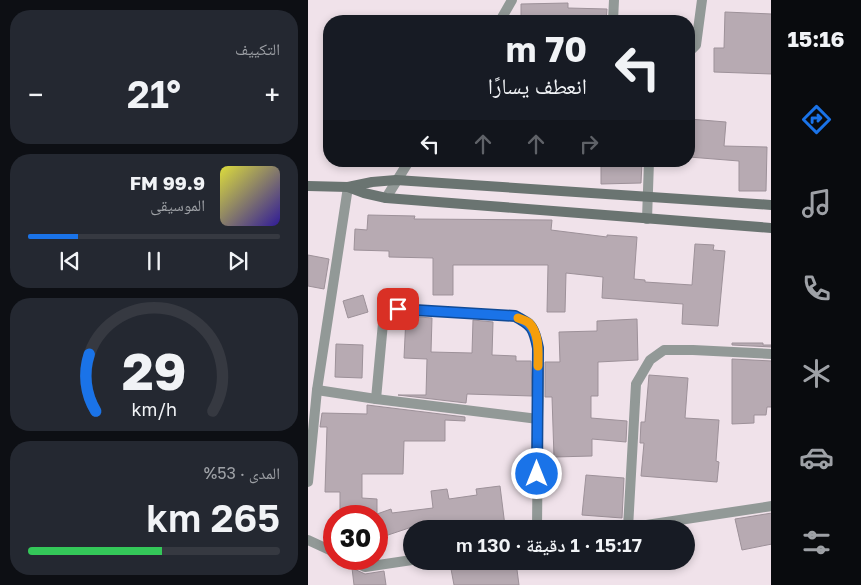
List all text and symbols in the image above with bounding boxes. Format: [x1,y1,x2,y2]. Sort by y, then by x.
text: 15:16 [787,25,845,52]
text: 70 m [506,28,587,70]
icon: left [605,35,670,100]
text: التكييف [235,39,280,59]
text: 21° [127,71,181,116]
text: انعطف يسارًا [488,72,587,99]
text: − [28,78,43,111]
text: + [265,78,280,111]
icon: directions [799,102,834,137]
icon: left [416,130,444,158]
icon: ahead [469,130,497,158]
icon: ahead [522,130,550,158]
icon: right [575,130,603,158]
text: 99.9 FM [130,171,205,194]
icon: music [799,186,834,221]
text: الموسيقى [150,195,205,215]
icon: previous [56,247,84,275]
icon: pause [140,247,168,275]
icon: next [224,247,252,275]
icon: phone [799,271,834,306]
pin [377,288,419,330]
icon: arrive [384,295,412,323]
text: 29 [122,339,186,401]
icon: climate [799,356,834,391]
text: km/h [131,398,177,420]
icon: car [799,440,834,475]
position arrow [510,447,562,499]
text: المدى · 53% [204,463,280,483]
text: 265 km [146,495,280,540]
speed limit sign: 30 [323,505,388,570]
icon: filters [799,525,834,560]
text: 15:17 · 1 دقيقة · 130 m [456,533,642,556]

